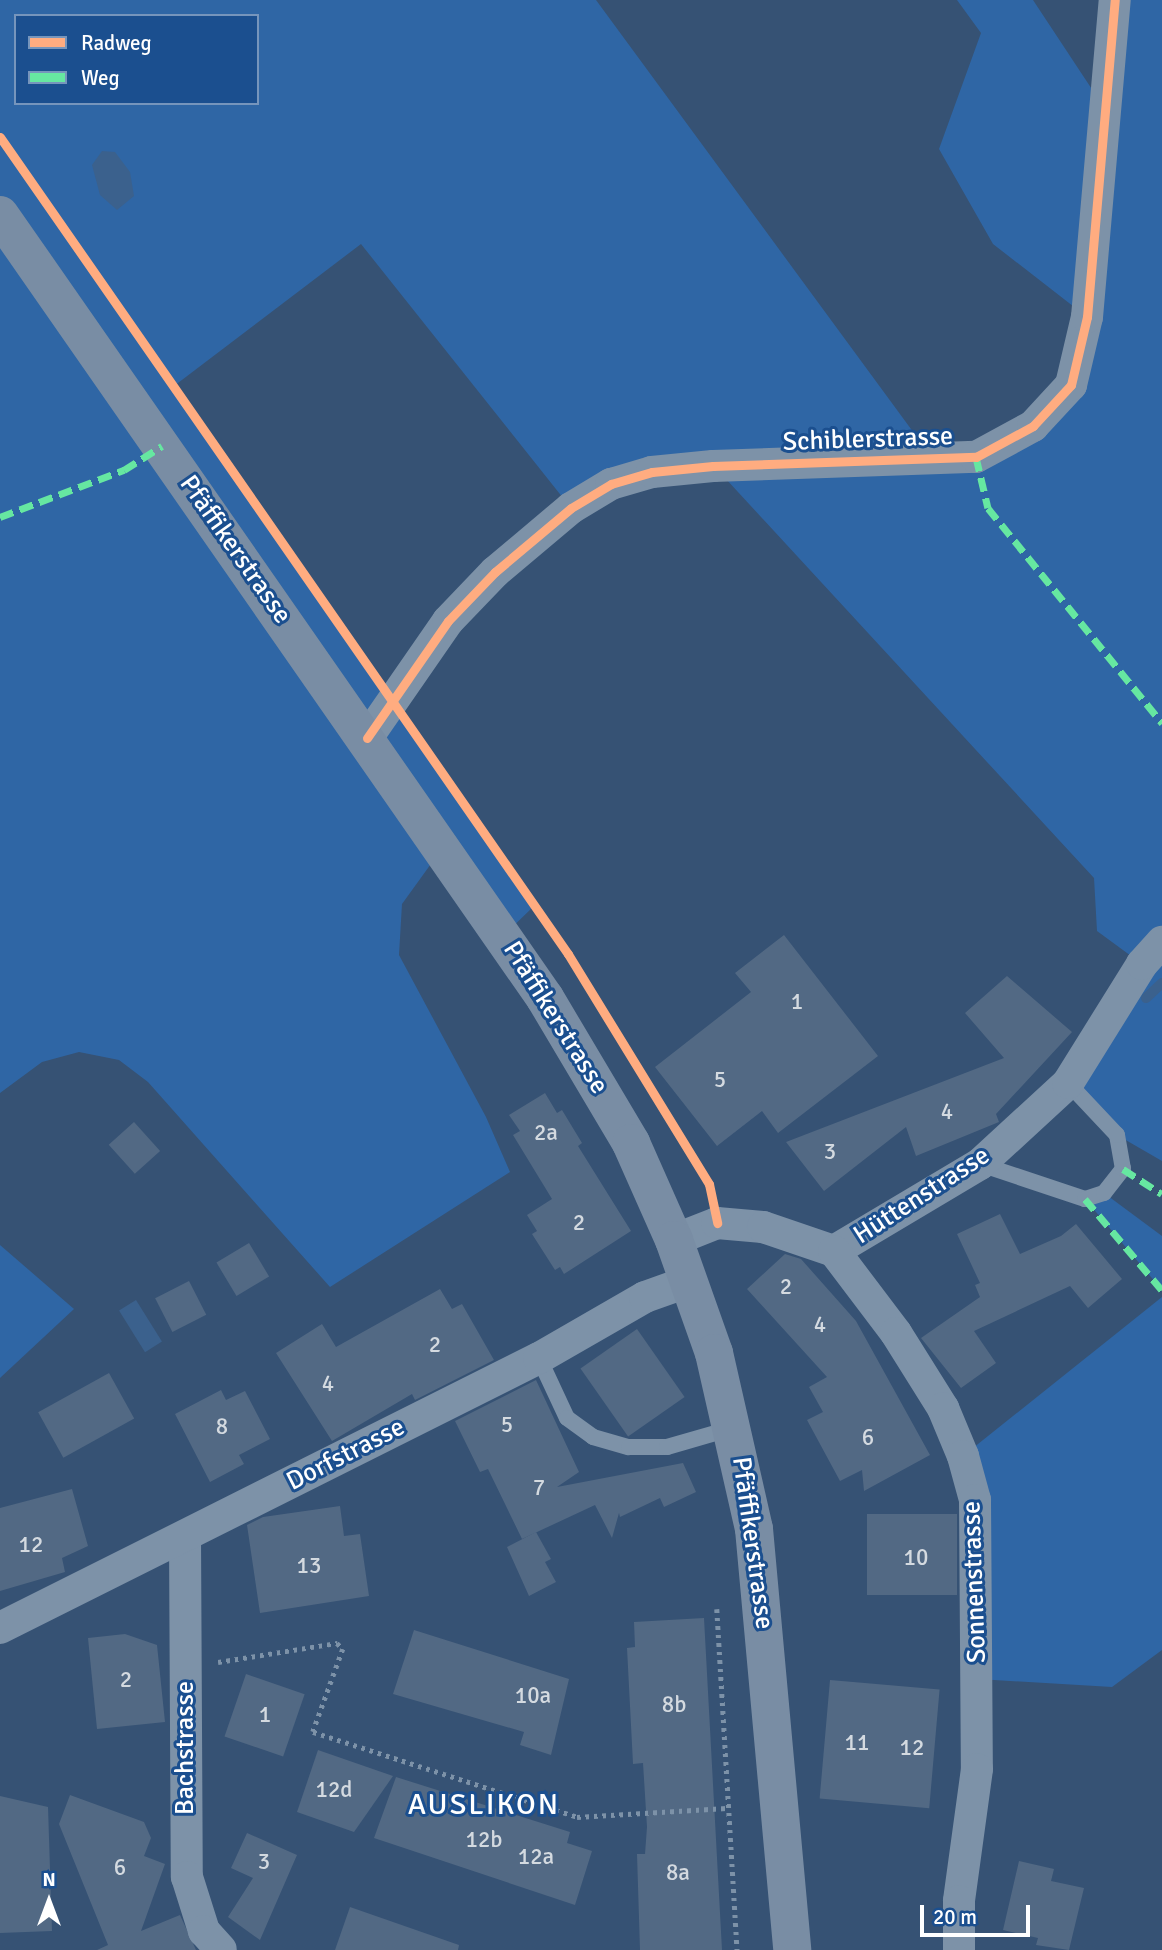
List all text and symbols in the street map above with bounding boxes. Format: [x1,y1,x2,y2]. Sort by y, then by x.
legend [14,14,259,105]
text: Radweg [81,30,152,56]
text: Weg [81,65,120,91]
street label: Schiblerstrasse [782,421,954,459]
street label: Pfäffikerstrasse [172,470,298,630]
street label: Pfäffikerstrasse [496,936,614,1100]
house number: 1 [791,988,803,1016]
house number: 5 [714,1066,726,1094]
house number: 4 [941,1098,953,1126]
house number: 2a [534,1119,558,1147]
house number: 3 [824,1138,836,1166]
street label: Hüttenstrasse [848,1141,996,1251]
house number: 2 [573,1209,585,1237]
house number: 2 [780,1273,792,1301]
house number: 4 [814,1311,826,1339]
house number: 2 [429,1331,441,1359]
house number: 4 [322,1370,334,1398]
house number: 5 [501,1411,513,1439]
street label: Dorfstrasse [282,1412,410,1498]
house number: 8 [216,1413,228,1441]
house number: 6 [862,1424,874,1452]
street label: Pfäffikerstrasse [724,1455,780,1631]
house number: 7 [533,1474,545,1502]
street label: Sonnenstrasse [957,1500,993,1664]
house number: 12 [19,1531,43,1559]
house number: 10 [904,1544,928,1572]
house number: 13 [297,1552,321,1580]
house number: 2 [120,1666,132,1694]
street label: Bachstrasse [170,1681,202,1815]
house number: 10a [515,1682,551,1710]
house number: 8b [662,1691,686,1719]
house number: 1 [259,1701,271,1729]
house number: 11 [845,1729,869,1757]
house number: 12 [900,1734,924,1762]
house number: 12d [315,1776,353,1804]
district label: AUSLIKON [409,1787,559,1823]
house number: 12b [466,1826,502,1854]
house number: 12a [518,1843,554,1871]
house number: 3 [258,1848,270,1876]
house number: 6 [114,1854,126,1882]
house number: 8a [666,1859,690,1887]
north arrow [14,1866,84,1936]
text: N [42,1868,56,1892]
scale bar [924,1890,1034,1934]
text: 20 m [933,1904,977,1930]

